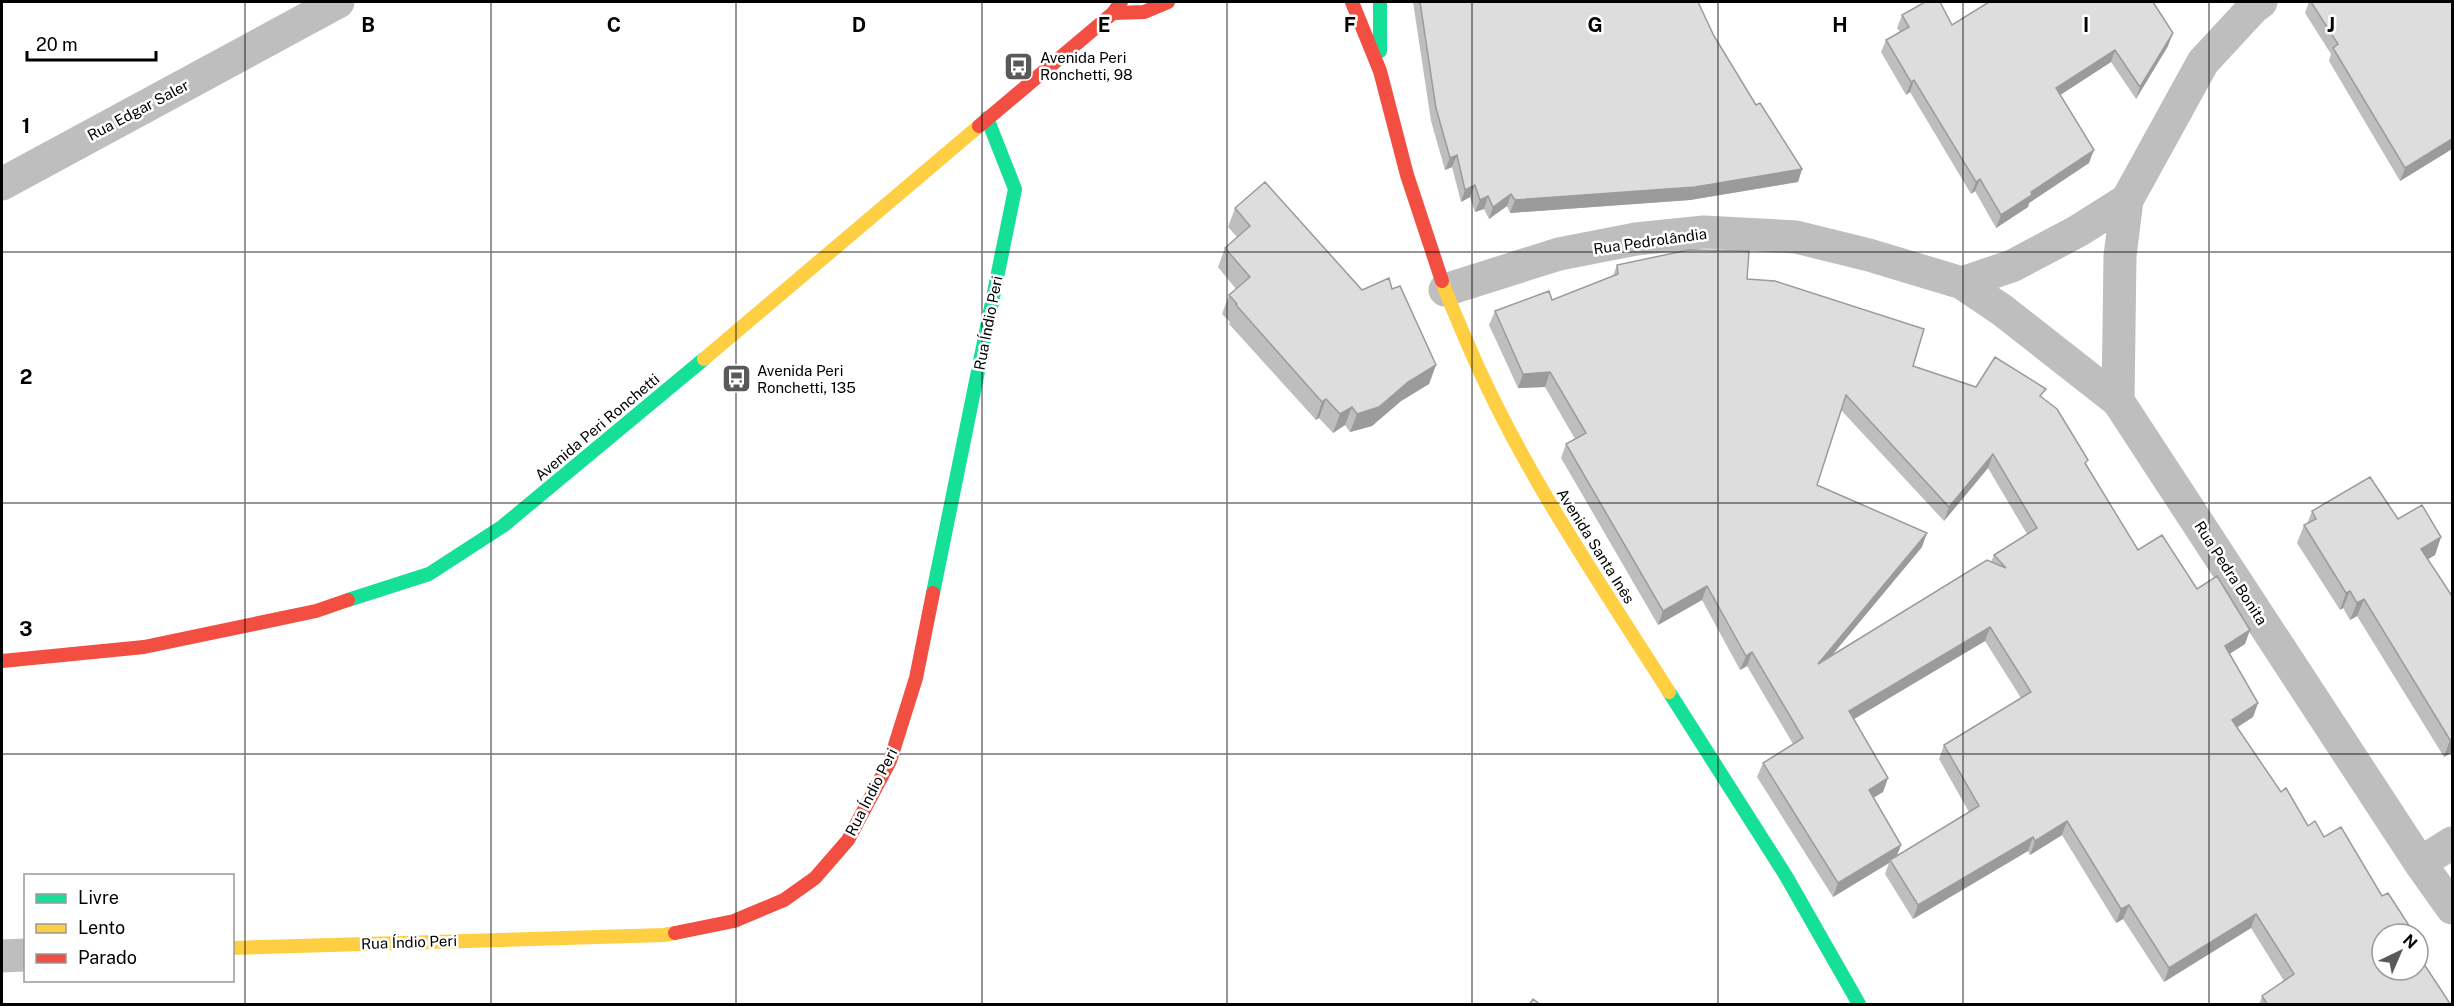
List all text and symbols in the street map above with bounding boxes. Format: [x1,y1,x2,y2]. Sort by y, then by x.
text: B [361,13,375,37]
text: C [607,13,621,37]
text: D [852,13,866,37]
text: E [1098,13,1110,37]
text: F [1344,13,1356,37]
text: G [1587,13,1603,37]
text: H [1832,13,1848,37]
text: I [2083,13,2089,37]
text: J [2327,13,2335,37]
scale bar [27,24,156,62]
text: 20 m [36,34,78,55]
place label: Avenida Peri Ronchetti, 98 [1040,49,1133,83]
bus stop icon: Avenida Peri Ronchetti, 98 [1003,50,1035,82]
street label: Rua Edgar Saler [84,76,192,144]
text: 1 [22,114,30,138]
street label: Rua Pedrolândia [1592,225,1708,257]
street label: Rua Índio Peri [971,274,1005,372]
place label: Avenida Peri Ronchetti, 135 [757,362,856,396]
bus stop icon: Avenida Peri Ronchetti, 135 [720,363,752,395]
text: 2 [20,365,32,389]
street label: Avenida Peri Ronchetti [532,370,662,484]
street label: Avenida Santa Inês [1554,485,1638,607]
street label: Rua Pedra Bonita [2191,518,2271,628]
text: 3 [19,617,33,641]
street label: Rua Índio Peri [842,745,900,839]
legend [24,874,234,982]
text: Livre [78,887,119,908]
text: Lento [78,917,125,938]
north arrow [2370,922,2430,982]
text: N [2399,930,2421,953]
street label: Rua Índio Peri [361,932,457,952]
text: Parado [78,947,137,968]

